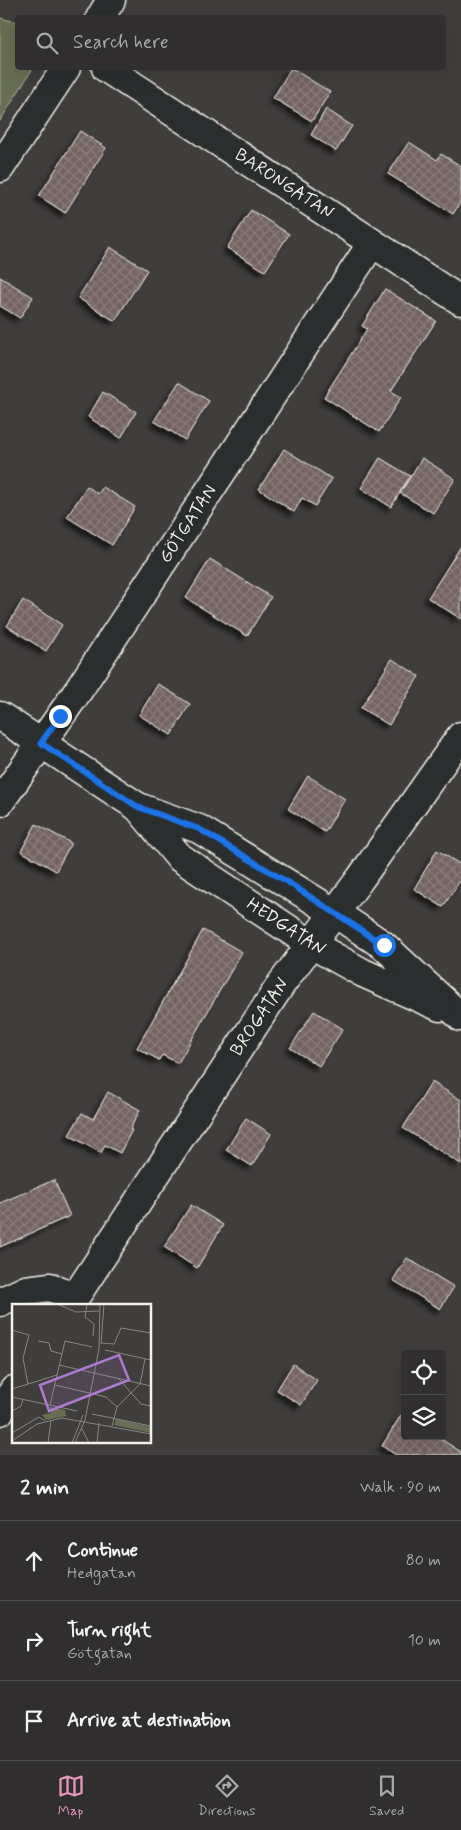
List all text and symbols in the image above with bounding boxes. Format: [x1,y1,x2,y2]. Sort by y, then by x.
search box [15,15,446,70]
icon: search [33,29,61,57]
text: Search here [73,30,169,55]
street label: BARONGATAN [230,143,338,225]
street label: GÖTGATAN [154,480,222,568]
route end [49,705,72,728]
street label: HEDGATAN [242,892,330,962]
route start [373,934,396,957]
street label: BROGATAN [225,973,295,1061]
inset map [12,1304,151,1442]
map controls [401,1350,446,1440]
button: locate [401,1350,446,1395]
button: layers [401,1395,446,1440]
text: 2 min [20,1474,69,1502]
text: Walk · 90 m [360,1477,441,1498]
text: Continue [67,1538,138,1563]
icon: ahead [20,1547,48,1575]
text: 80 m [406,1550,441,1571]
text: Hedgatan [67,1563,136,1584]
text: Turn right [67,1618,151,1643]
icon: right [20,1627,48,1655]
text: 10 m [408,1630,441,1651]
text: Götgatan [67,1643,132,1664]
icon: arrive [20,1707,48,1735]
text: Arrive at destination [67,1708,231,1733]
tab: Map [57,1772,85,1820]
tab: Directions [198,1772,256,1820]
tab: Saved [369,1772,404,1820]

